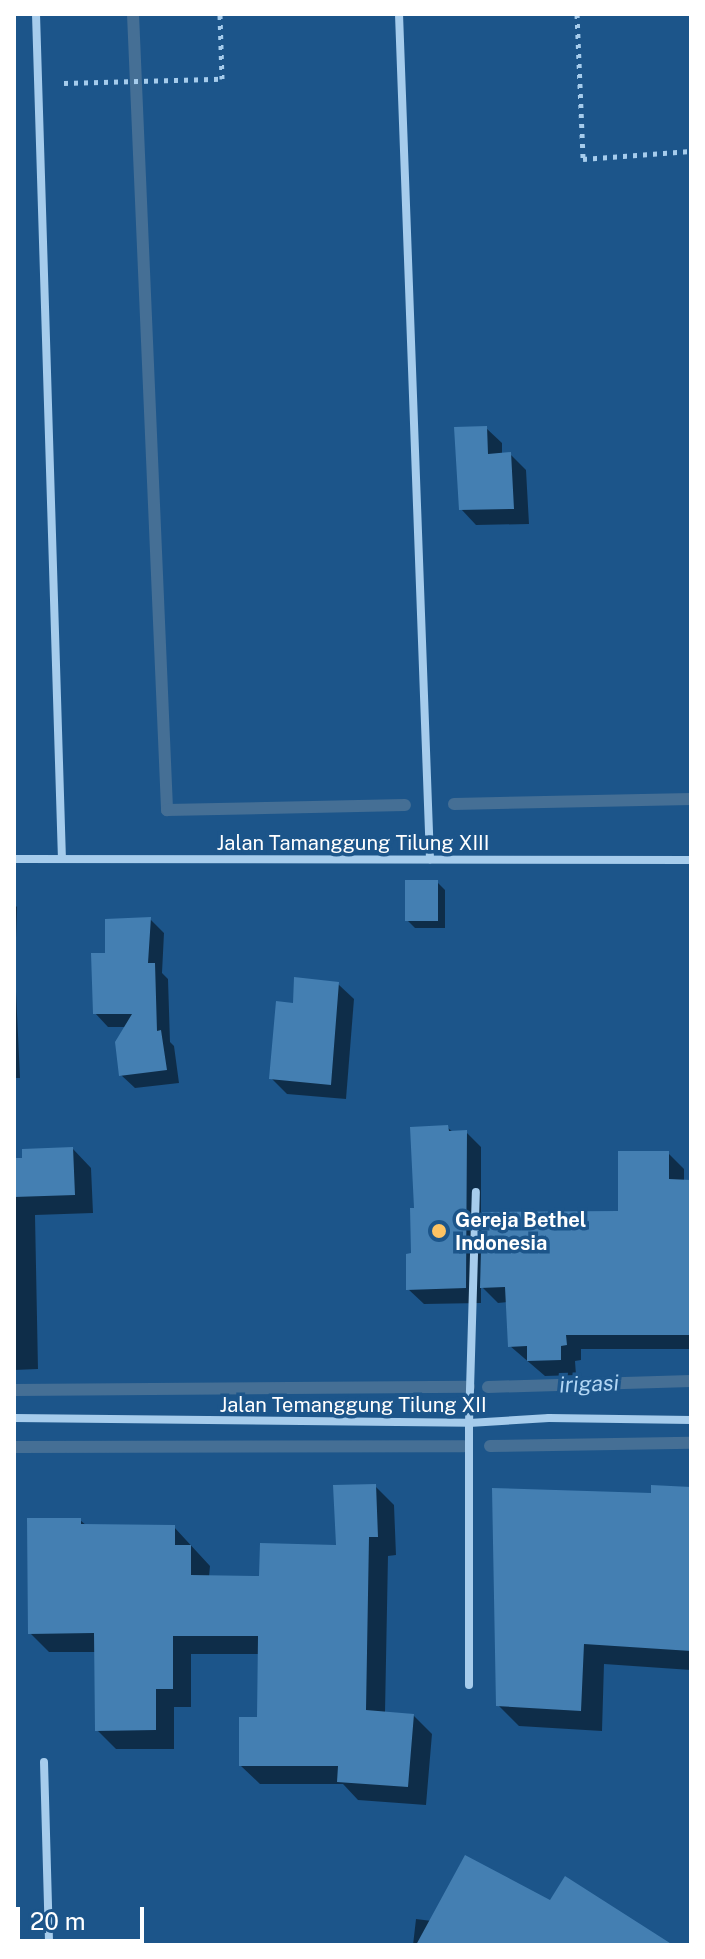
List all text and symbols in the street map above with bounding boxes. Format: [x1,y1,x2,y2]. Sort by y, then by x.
street label: Jalan Tamanggung Tilung XIII [217,831,489,855]
place label: Gereja Bethel Indonesia [455,1208,586,1255]
marker: Gereja Bethel Indonesia [430,1222,448,1240]
water label: irigasi [559,1370,619,1398]
street label: Jalan Temanggung Tilung XII [219,1393,487,1417]
scale bar [20,1891,148,1941]
text: 20 m [30,1907,86,1935]

